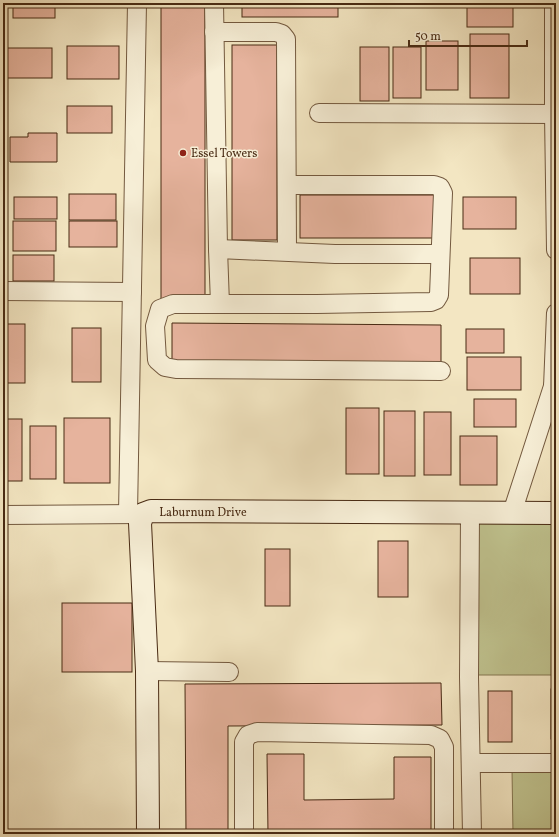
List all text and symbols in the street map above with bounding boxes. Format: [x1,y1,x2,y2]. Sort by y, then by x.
scale bar [409,22,527,48]
text: 50 m [415,29,441,45]
place label: Essel Towers [191,146,257,162]
marker: Essel Towers [178,148,188,158]
street label: Laburnum Drive [159,505,247,521]

